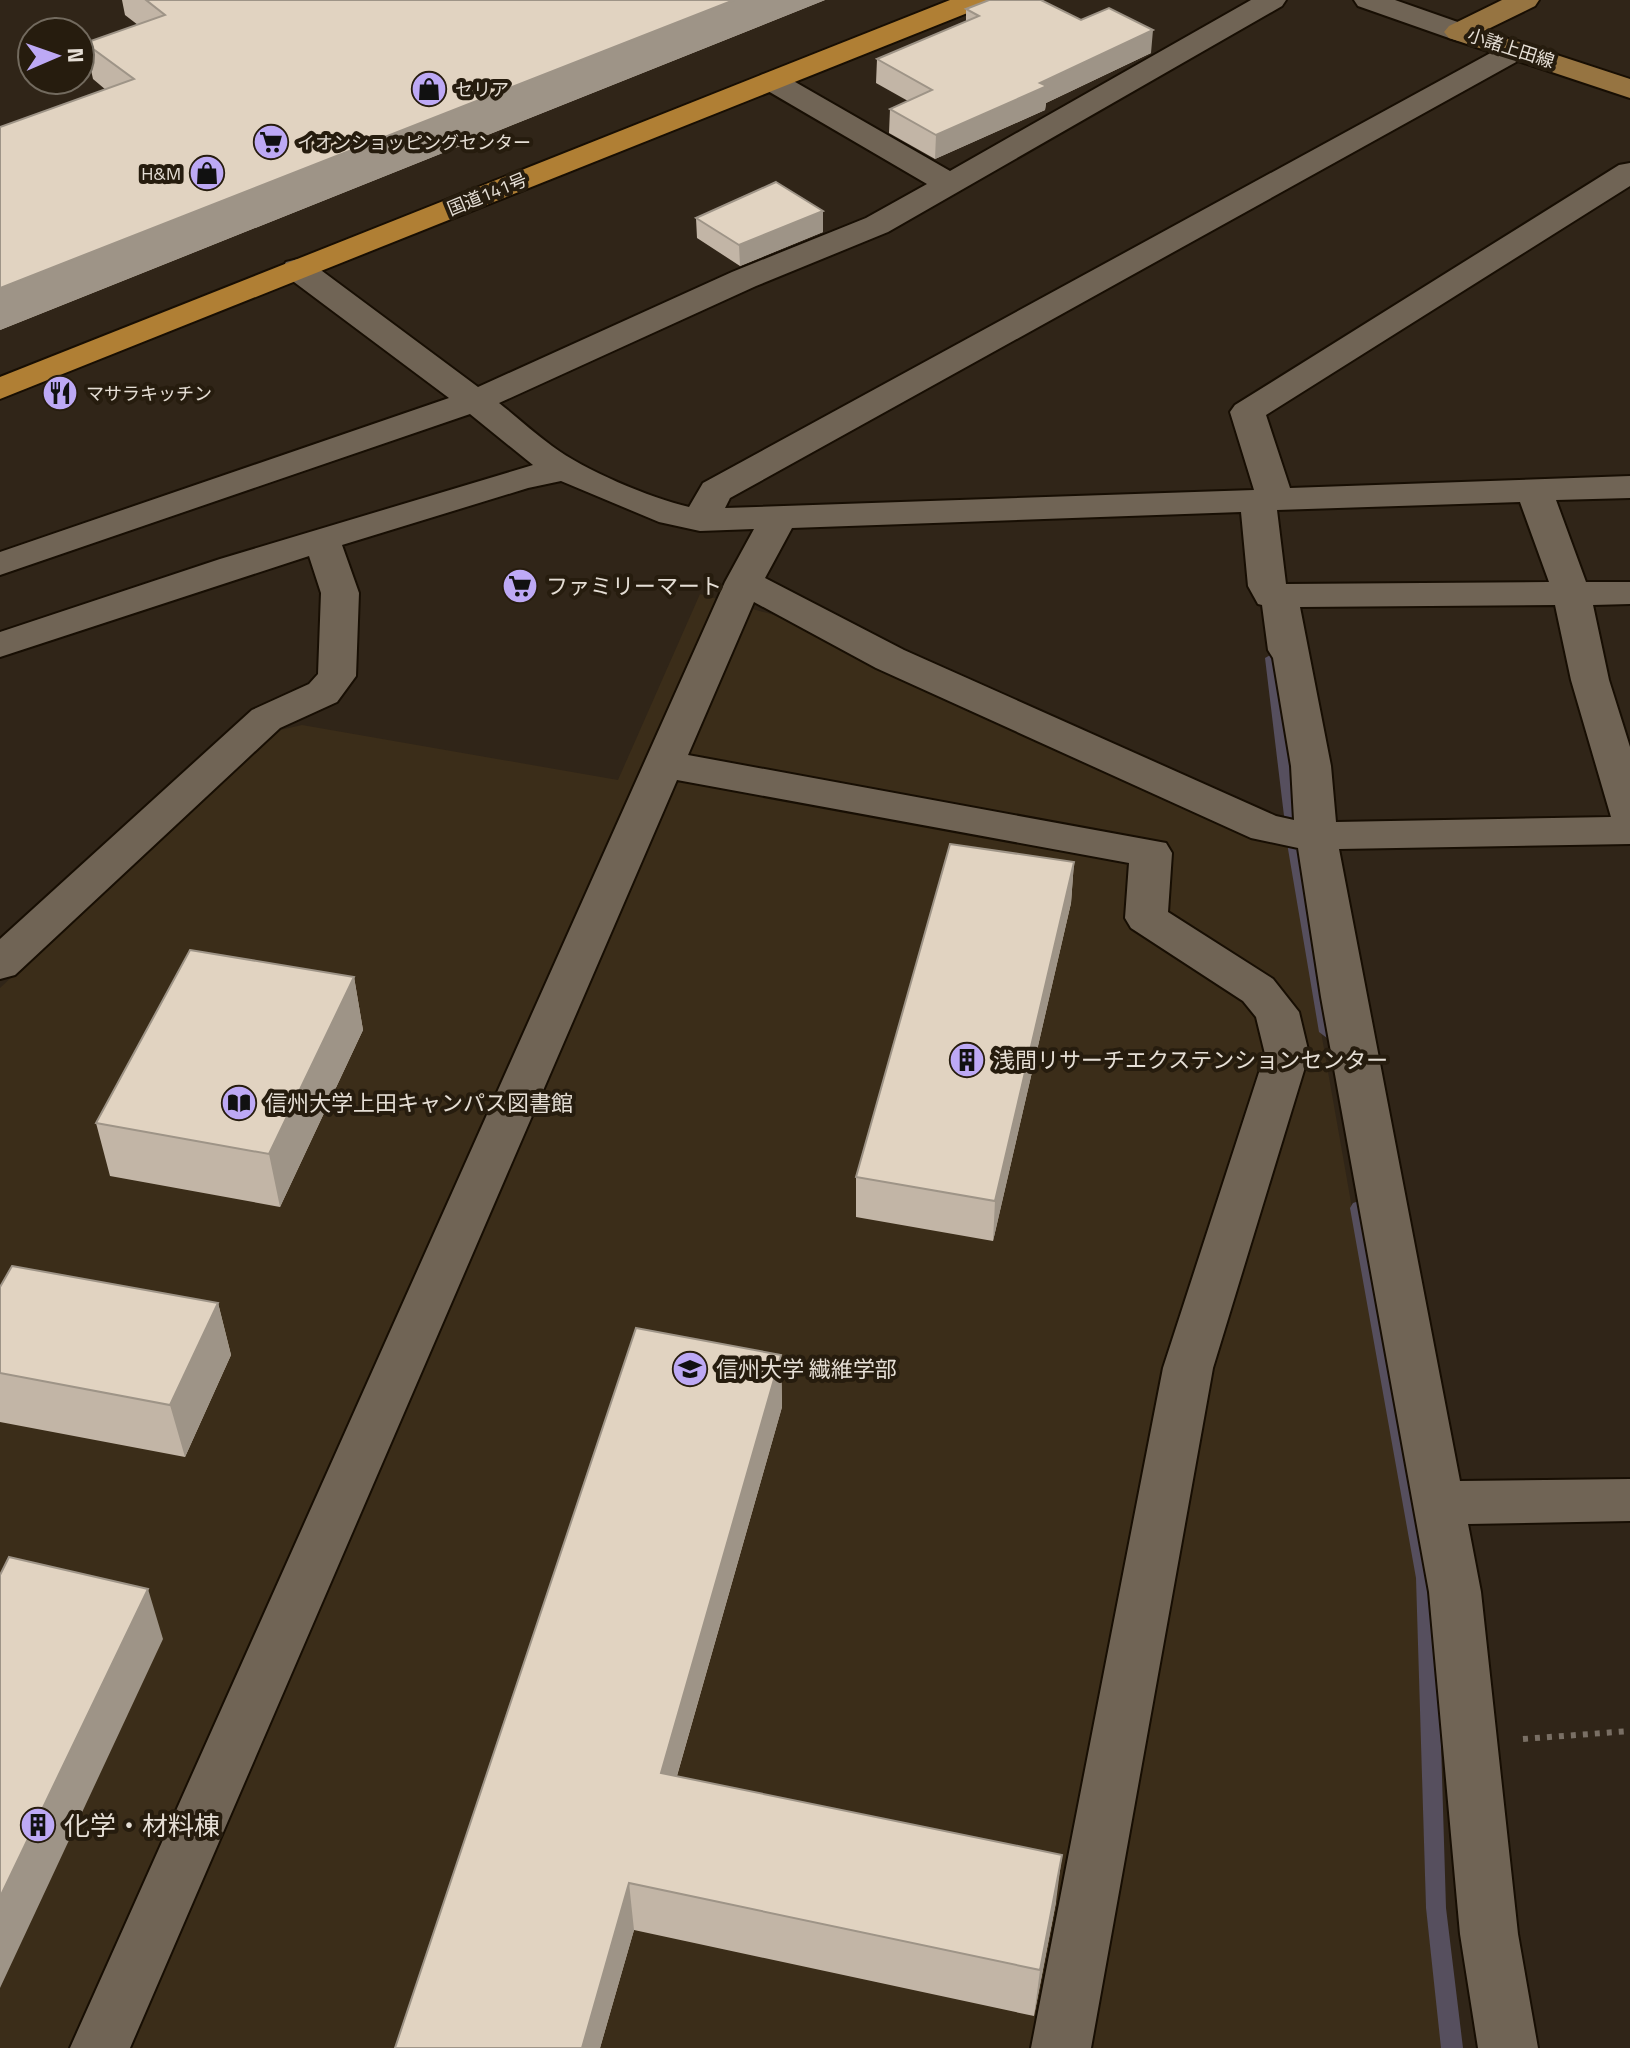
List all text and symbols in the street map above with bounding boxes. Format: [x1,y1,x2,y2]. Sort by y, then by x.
north arrow [16,16,96,96]
street label: 小諸上田線 [1464,21,1558,75]
text: N [59,47,93,64]
shop icon: セリア [410,70,448,108]
place label: セリア [455,76,509,103]
supermarket icon: イオンショッピングセンター [252,123,290,161]
place label: イオンショッピングセンター [297,129,531,156]
shop icon: H&M [188,154,226,192]
place label: H&M [141,160,181,187]
street label: 国道141号 [443,166,531,222]
restaurant icon: マサラキッチン [41,374,79,412]
place label: マサラキッチン [86,380,212,407]
supermarket icon: ファミリーマート [501,567,539,605]
place label: ファミリーマート [546,569,722,603]
building icon: 浅間リサーチエクステンションセンター [948,1041,986,1079]
place label: 浅間リサーチエクステンションセンター [993,1043,1388,1077]
library icon: 信州大学上田キャンパス図書館 [220,1084,258,1122]
place label: 信州大学上田キャンパス図書館 [265,1086,573,1120]
school or university icon: 信州大学 繊維学部 [671,1350,709,1388]
place label: 信州大学 繊維学部 [716,1352,897,1386]
building icon: 化学・材料棟 [19,1806,57,1844]
place label: 化学・材料棟 [64,1806,220,1845]

